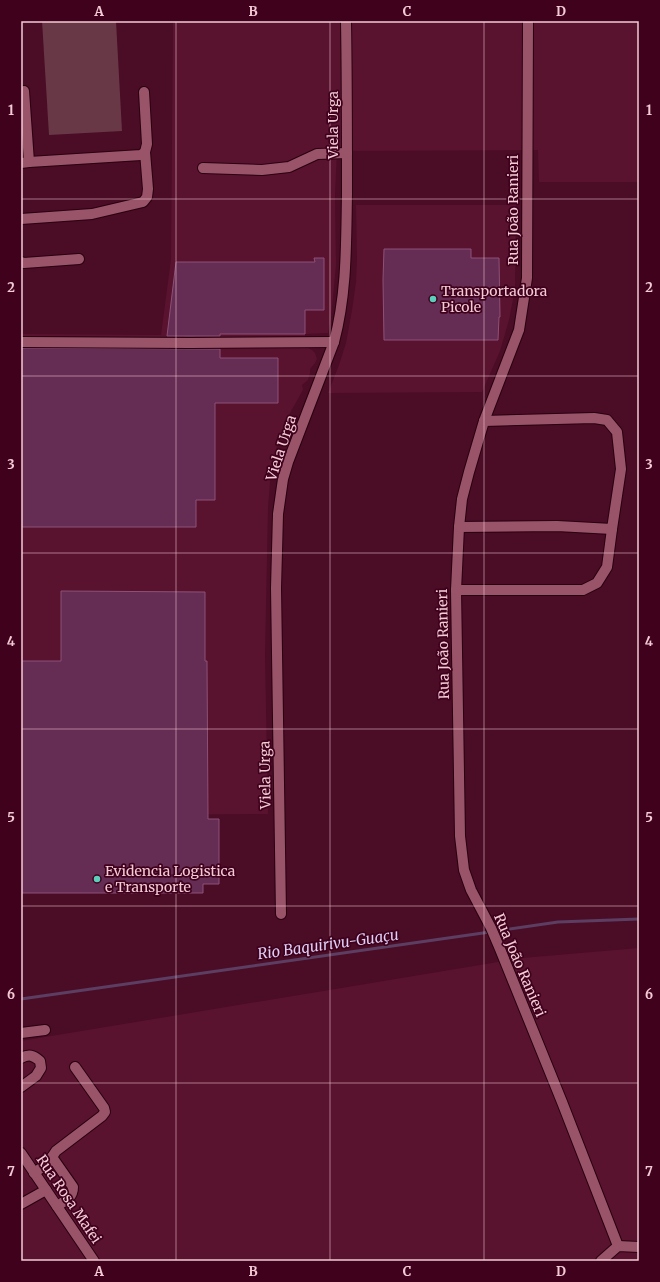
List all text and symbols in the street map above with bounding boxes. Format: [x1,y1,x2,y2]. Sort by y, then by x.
text: A [93,3,104,20]
text: B [248,3,258,20]
text: C [403,3,412,20]
text: D [556,3,566,20]
street label: Viela Urga [324,90,342,160]
text: 1 [8,102,14,119]
text: 1 [646,102,652,119]
street label: Rua João Ranieri [504,154,522,265]
text: 2 [7,279,15,296]
text: 2 [645,279,653,296]
place label: Transportadora Picole [441,282,548,316]
marker: Transportadora Picole [428,294,438,304]
street label: Viela Urga [262,412,300,484]
text: 3 [7,456,15,473]
text: 3 [645,456,653,473]
street label: Rua João Ranieri [433,588,453,699]
text: 4 [7,633,16,650]
text: 4 [645,633,654,650]
street label: Viela Urga [255,740,275,810]
text: 5 [7,809,15,826]
text: 5 [645,809,653,826]
place label: Evidencia Logistica e Transporte [105,862,236,896]
marker: Evidencia Logistica e Transporte [92,874,102,884]
street label: Rua João Ranieri [490,911,550,1020]
water label: Rio Baquirivu-Guaçu [256,925,400,963]
text: 6 [7,986,15,1003]
text: 6 [645,986,653,1003]
street label: Rua Rosa Mafei [33,1151,106,1247]
text: 7 [7,1163,15,1180]
text: 7 [645,1163,653,1180]
text: A [93,1263,104,1280]
text: B [248,1263,258,1280]
text: C [403,1263,412,1280]
text: D [556,1263,566,1280]

